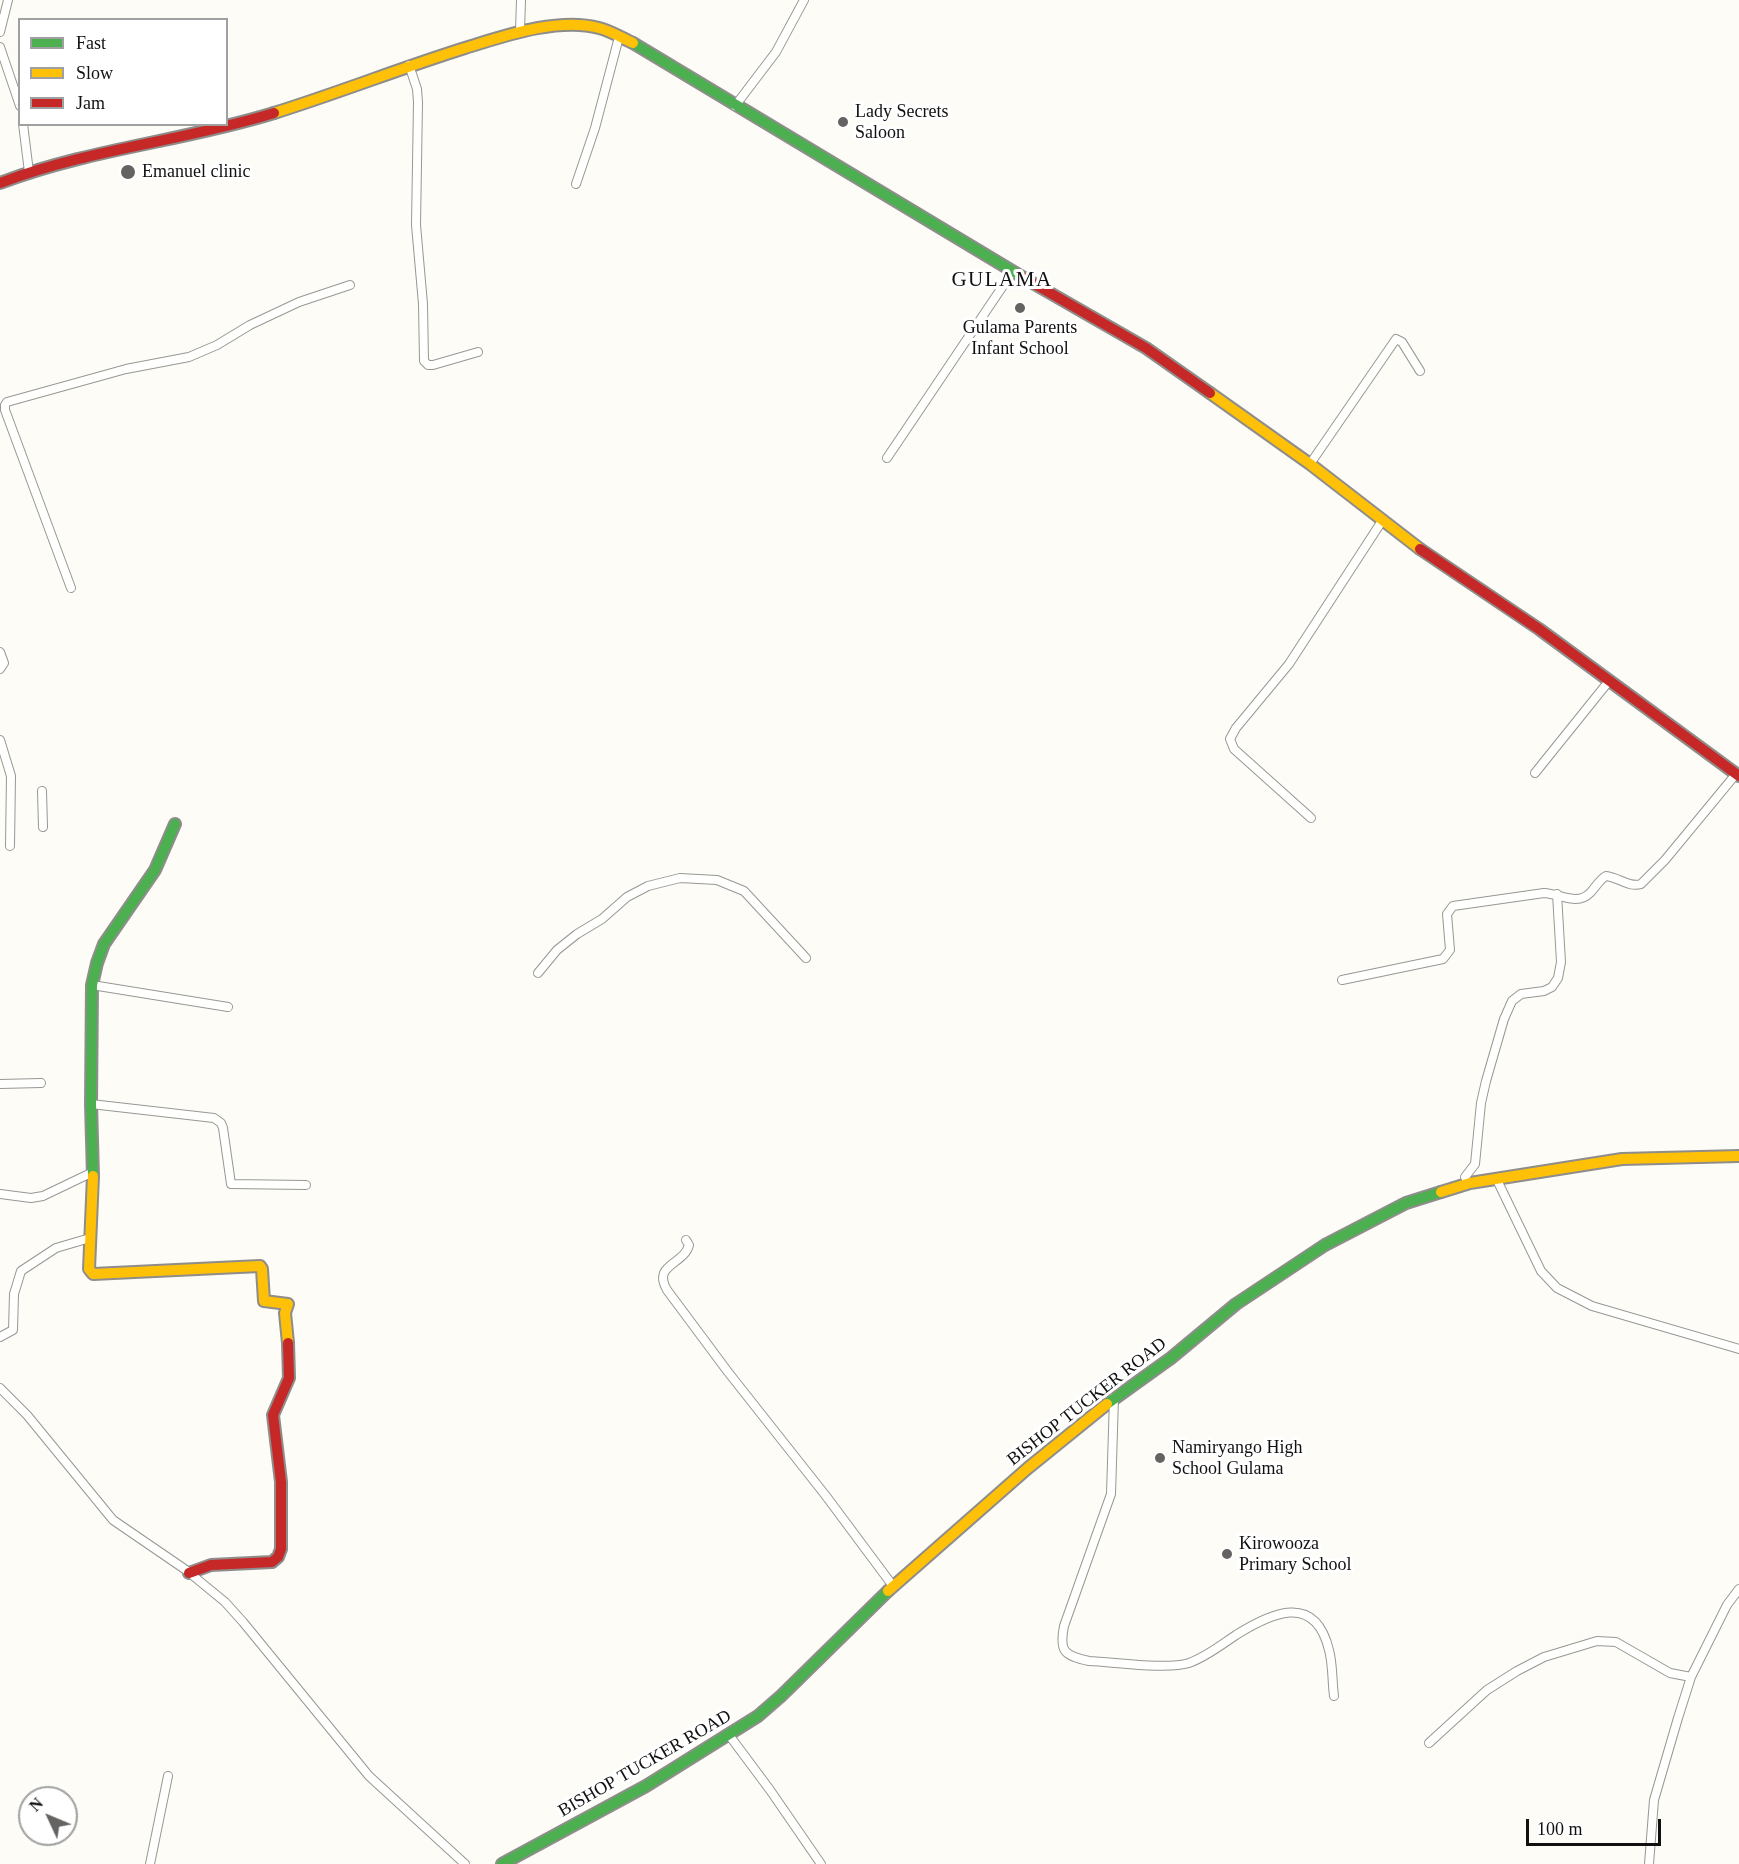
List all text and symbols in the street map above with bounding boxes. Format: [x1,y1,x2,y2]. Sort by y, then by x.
legend [18,18,228,126]
text: Fast [76,33,106,53]
text: Slow [76,63,113,83]
text: Jam [76,93,105,113]
place label: Lady Secrets Saloon [855,101,948,144]
marker: Lady Secrets Saloon [836,115,850,129]
place label: Emanuel clinic [142,161,250,183]
marker: Emanuel clinic [119,163,137,181]
district label: GULAMA [951,267,1053,293]
marker: Gulama Parents Infant School [1013,301,1027,315]
place label: Gulama Parents Infant School [963,317,1077,360]
street label: BISHOP TUCKER ROAD [1003,1333,1171,1471]
place label: Namiryango High School Gulama [1172,1437,1302,1480]
marker: Namiryango High School Gulama [1153,1451,1167,1465]
place label: Kirowooza Primary School [1239,1533,1351,1576]
marker: Kirowooza Primary School [1220,1547,1234,1561]
street label: BISHOP TUCKER ROAD [555,1706,735,1822]
north arrow [18,1786,78,1846]
text: N [26,1794,46,1815]
scale bar [1529,1807,1664,1845]
text: 100 m [1537,1819,1583,1839]

